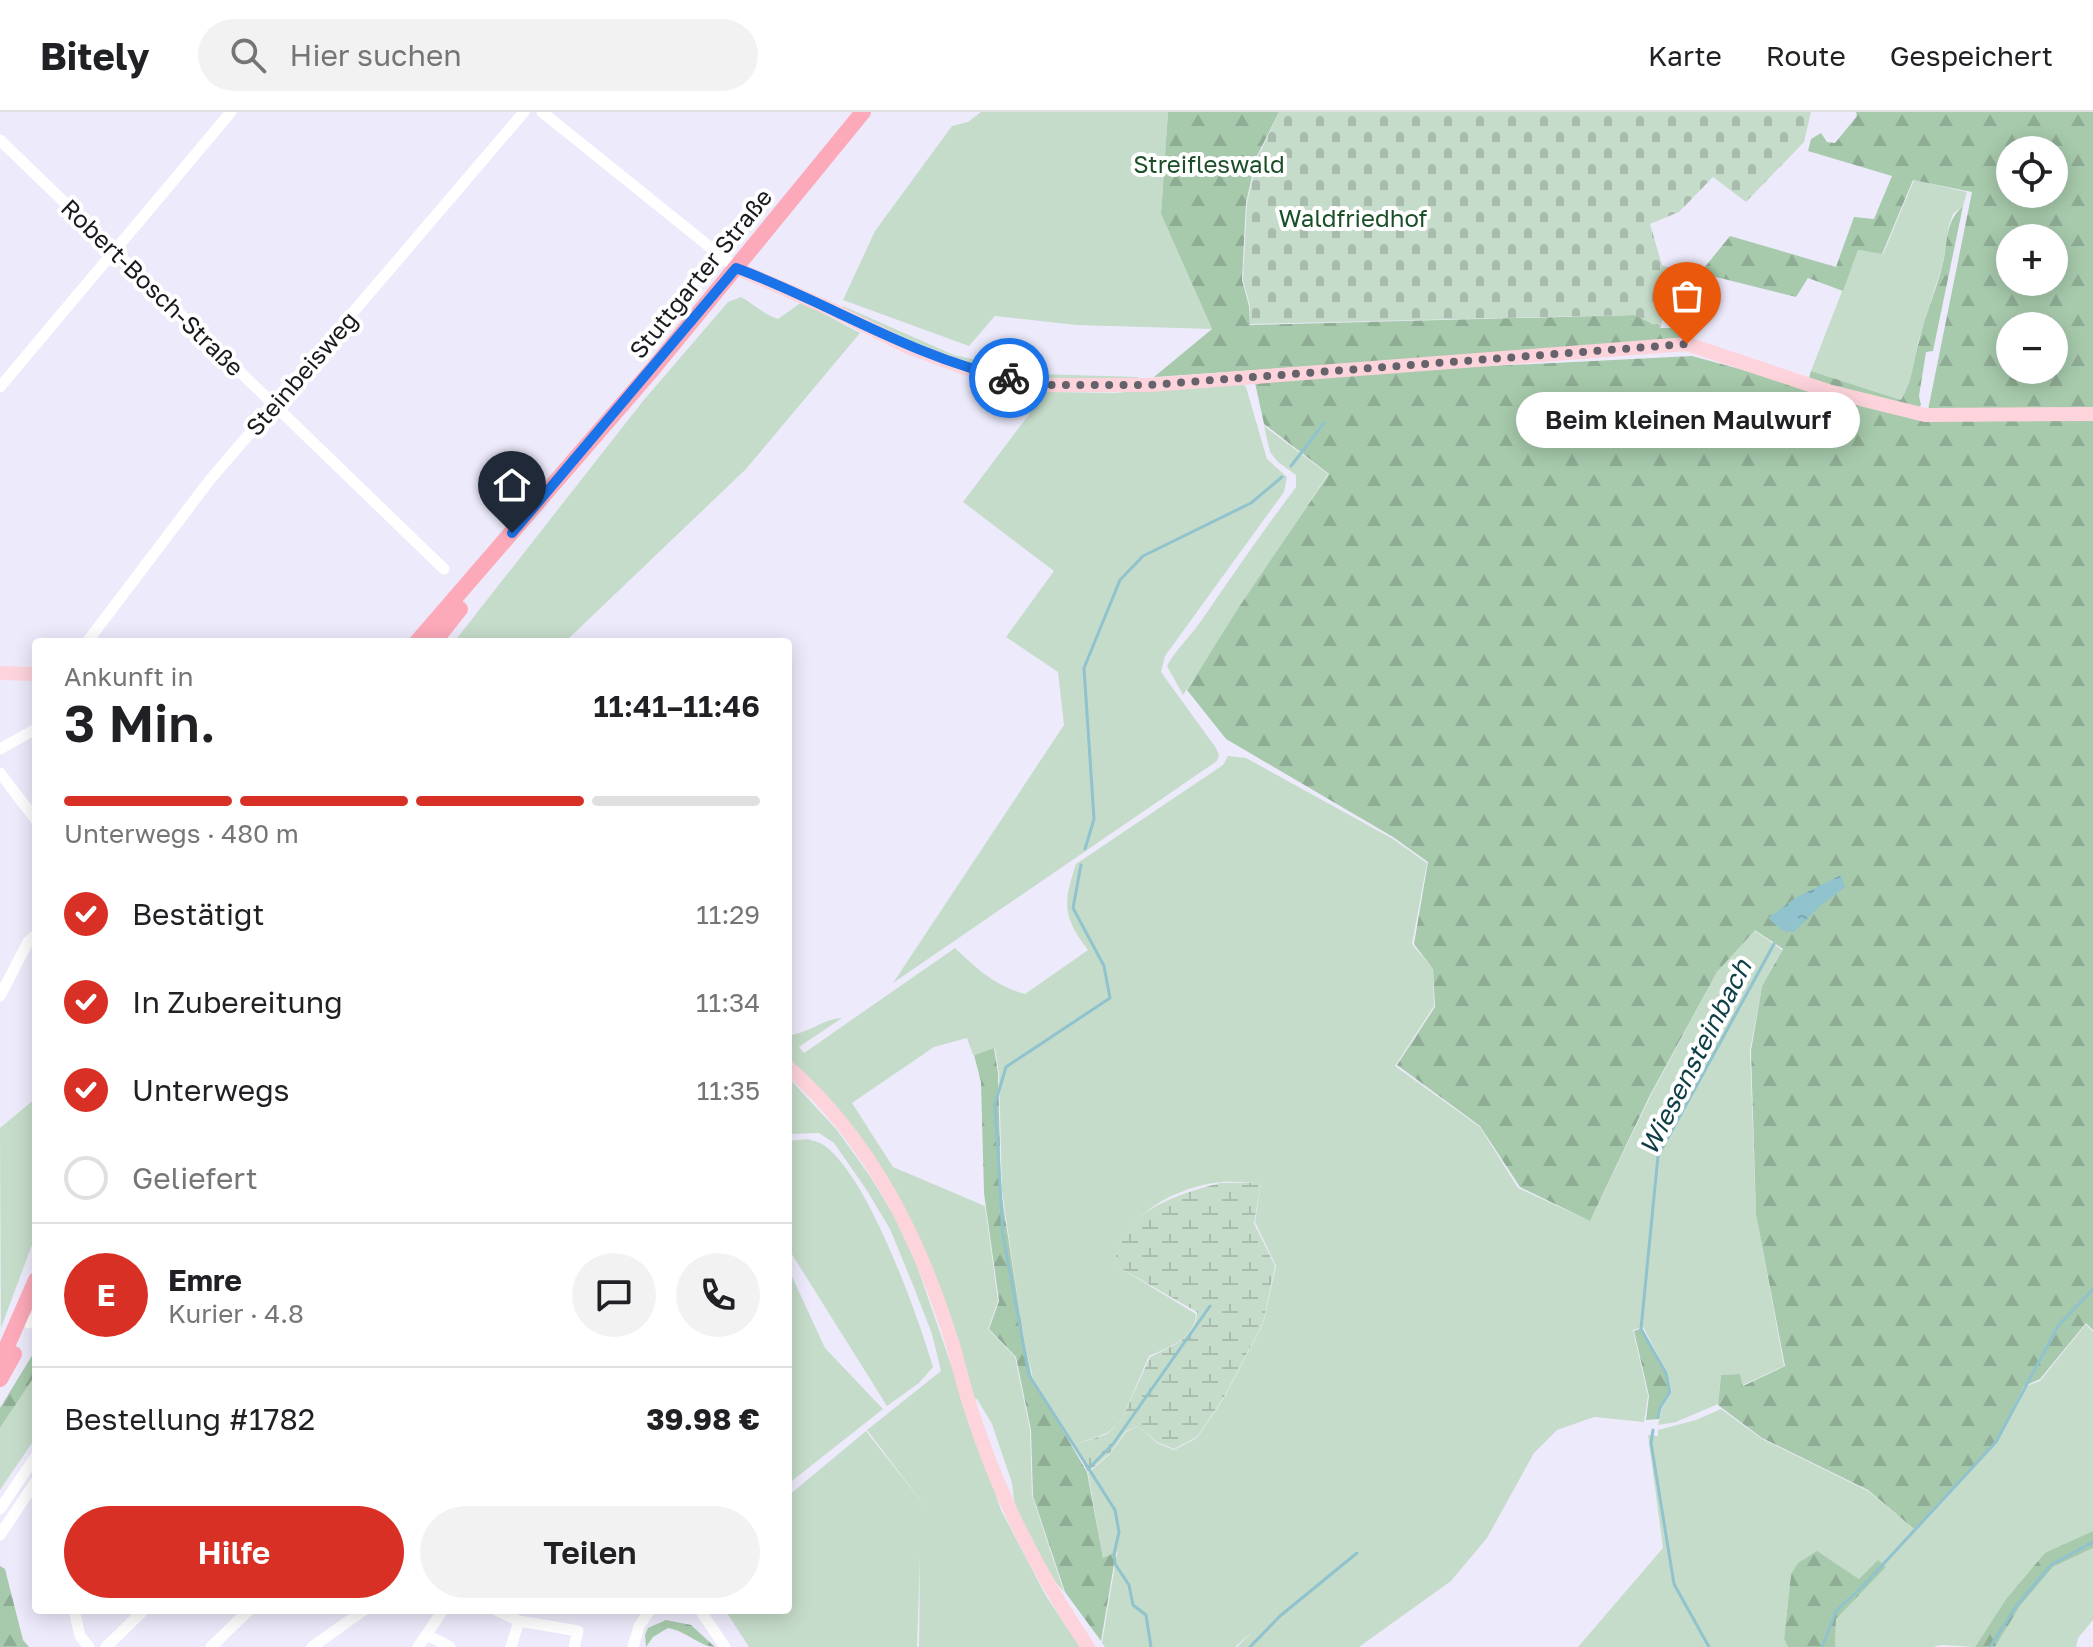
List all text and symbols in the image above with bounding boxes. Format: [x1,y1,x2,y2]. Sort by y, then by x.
search box [198,19,758,91]
text: Bitely [40,33,150,78]
icon: search [226,33,270,77]
text: Hier suchen [290,37,462,73]
text: Karte [1648,39,1722,72]
text: Route [1766,39,1846,72]
text: Gespeichert [1890,39,2053,72]
map controls [1996,136,2068,384]
button: locate [1996,136,2068,208]
park label: Streifleswald [1133,149,1285,178]
street label: Stuttgarter Straße [623,182,777,364]
street label: Robert-Bosch-Straße [56,192,250,382]
park label: Waldfriedhof [1279,203,1428,232]
button: + [1996,224,2068,296]
pin [1653,262,1721,344]
icon: bag [1665,274,1709,318]
street label: Steinbeisweg [239,305,363,441]
button: − [1996,312,2068,384]
courier [969,338,1049,418]
icon: bike [987,356,1031,400]
callout: Beim kleinen Maulwurf [1515,392,1859,448]
text: Beim kleinen Maulwurf [1545,404,1831,435]
pin [478,451,546,533]
icon: home [490,463,534,507]
text: Ankunft in [64,661,193,692]
text: 11:41–11:46 [594,688,760,724]
text: 3 Min. [64,691,216,753]
text: Unterwegs · 480 m [64,818,299,849]
icon: check [64,892,108,936]
text: Bestätigt [132,896,265,932]
text: 11:29 [696,899,760,930]
water label: Wiesensteinbach [1632,953,1758,1160]
icon: check [64,980,108,1024]
text: In Zubereitung [132,984,343,1020]
text: 11:34 [696,987,760,1018]
icon: check [64,1068,108,1112]
text: Unterwegs [132,1072,290,1108]
text: 11:35 [697,1075,760,1106]
text: Geliefert [132,1160,258,1196]
button: chat [572,1253,656,1337]
button: phone [676,1253,760,1337]
text: Emre [168,1262,242,1298]
text: E [97,1277,115,1313]
text: Kurier · 4.8 [168,1298,304,1329]
text: Bestellung #1782 [64,1401,315,1437]
text: 39.98 € [646,1401,760,1437]
button: Hilfe [64,1506,404,1598]
button: Teilen [420,1506,760,1598]

